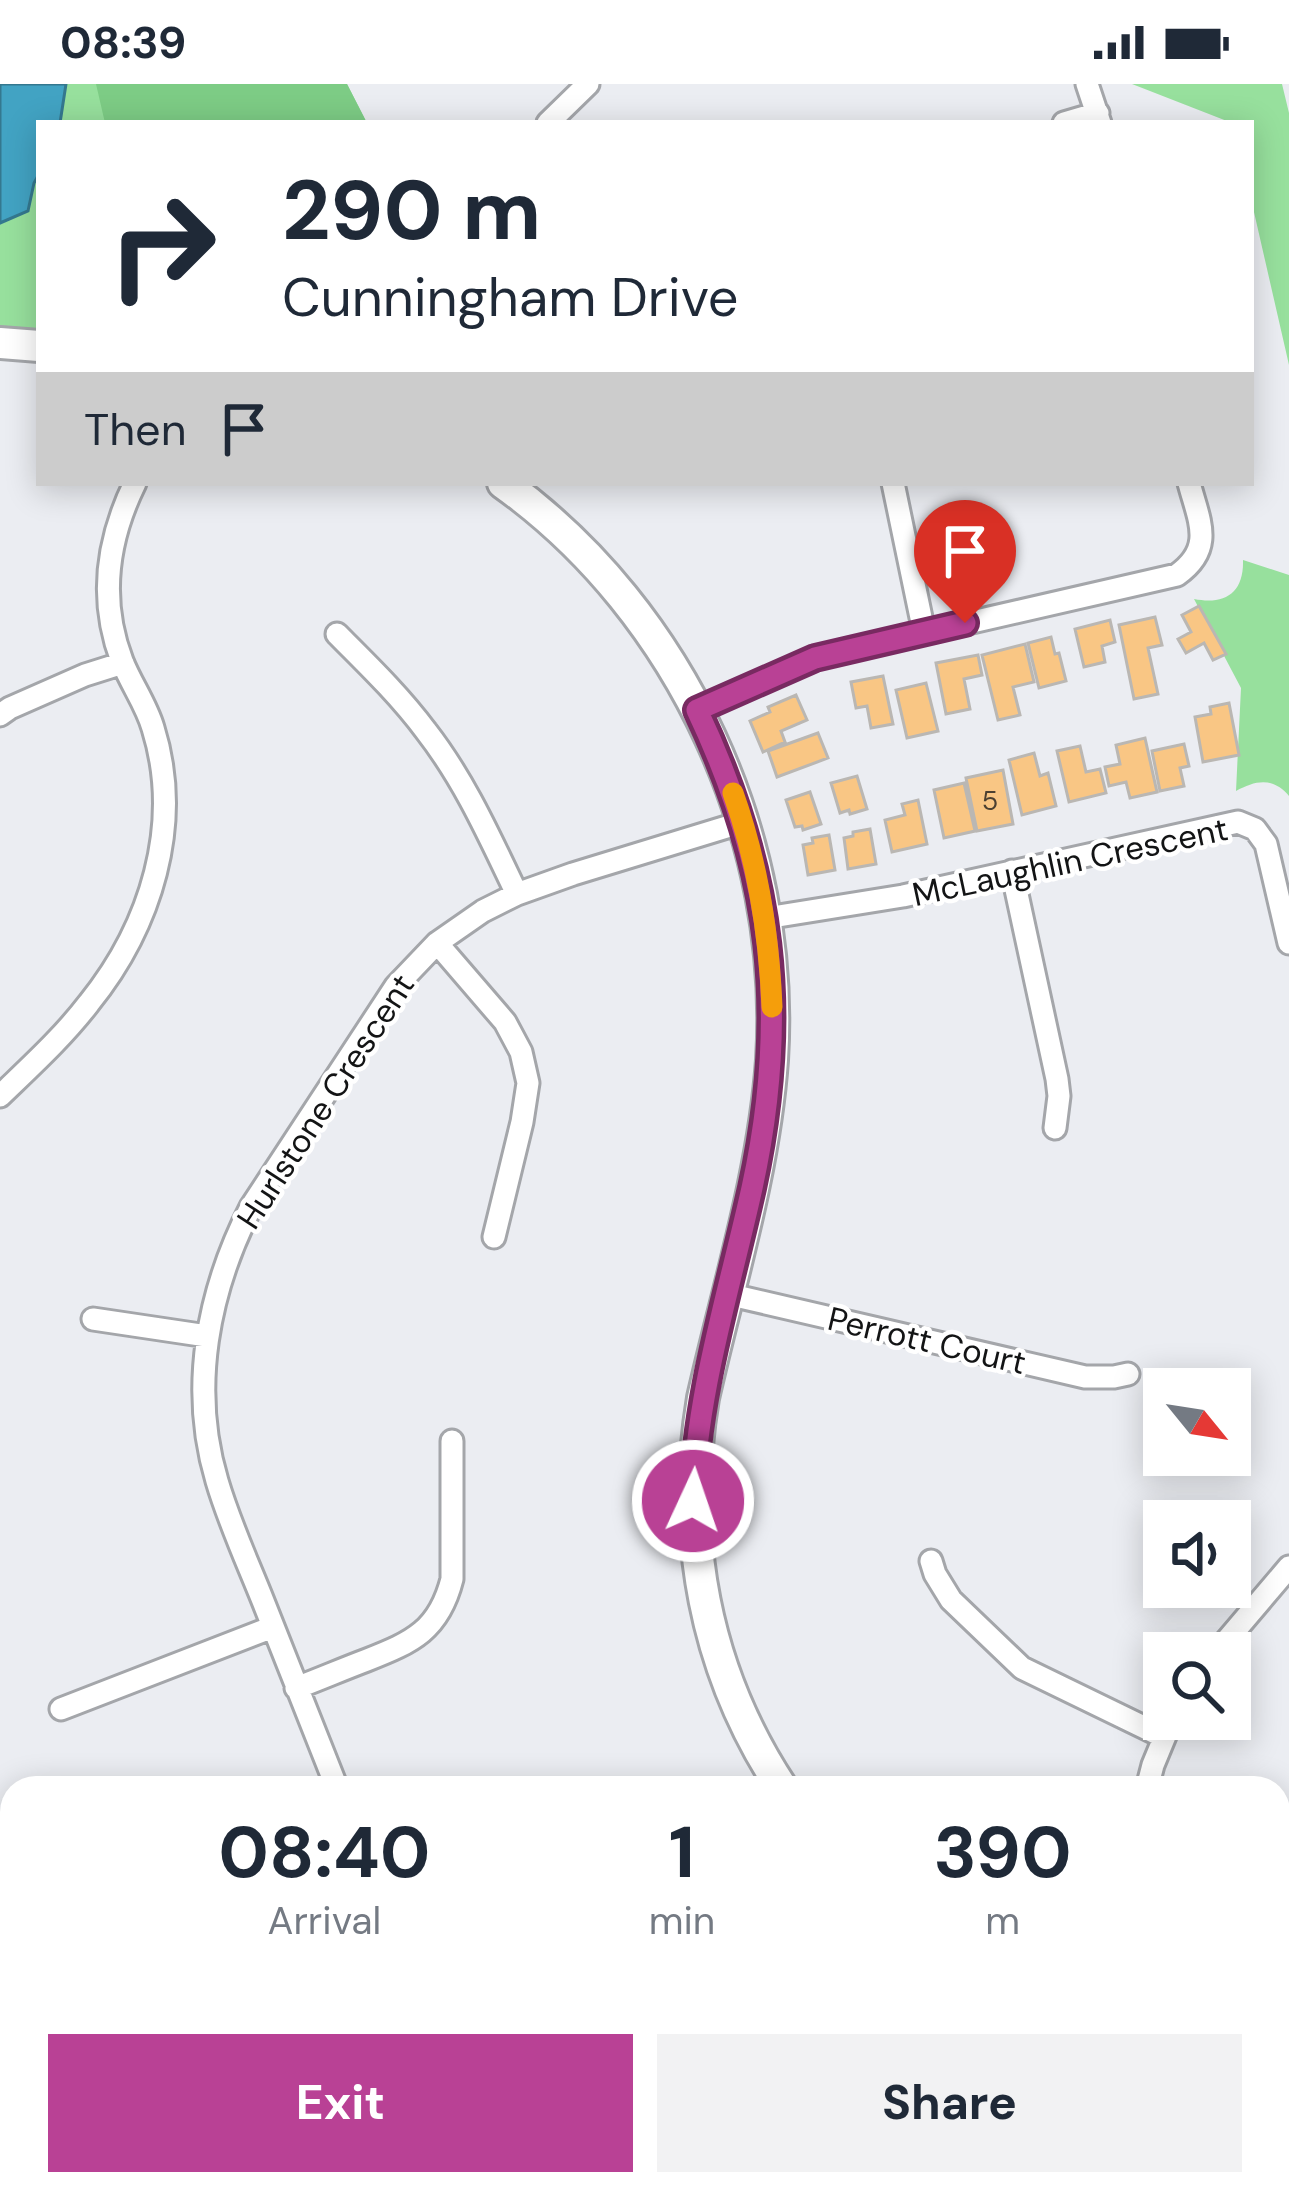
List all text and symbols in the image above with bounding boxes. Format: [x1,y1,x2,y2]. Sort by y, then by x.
text: 08:39 [60,13,186,72]
text: 290 m [282,156,541,265]
icon: right [84,168,240,324]
text: Cunningham Drive [282,262,739,333]
icon: arrive [211,396,277,462]
text: Then [84,400,187,459]
pin [914,500,1016,623]
icon: arrive [932,518,998,584]
house number: 5 [982,783,998,818]
street label: McLaughlin Crescent [908,807,1232,916]
street label: Hurlstone Crescent [227,966,424,1237]
street label: Perrott Court [824,1297,1030,1384]
north arrow [1143,1368,1251,1476]
map controls [1143,1368,1251,1740]
position arrow [630,1438,756,1564]
button: sound [1143,1500,1251,1608]
button: search [1143,1632,1251,1740]
text: 08:40 [218,1806,430,1899]
text: 1 [669,1806,695,1899]
text: 390 [934,1806,1072,1899]
text: Arrival [268,1895,381,1946]
text: min [649,1895,715,1946]
text: m [985,1895,1020,1946]
button: Exit [48,2034,633,2172]
button: Share [657,2034,1242,2172]

